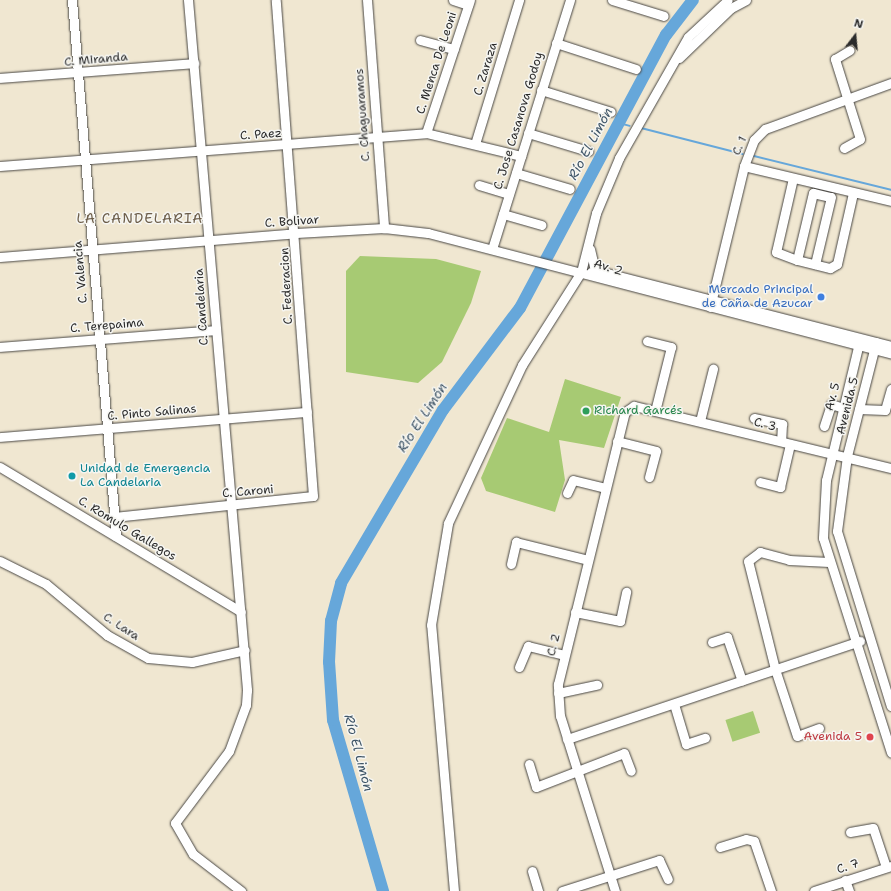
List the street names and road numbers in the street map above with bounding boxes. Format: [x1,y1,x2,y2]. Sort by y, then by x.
street label: C. Menca De Leoni [414,10,460,116]
street label: C. Zaraza [471,41,501,97]
street label: C. Miranda [64,50,128,70]
street label: C. Jose Casanova Godoy [491,50,547,192]
street label: C. Chaguaramos [353,68,373,162]
street label: C. Paez [240,126,282,144]
street label: C. 1 [730,134,750,158]
street label: C. Bolivar [264,213,320,231]
street label: C. Valencia [71,240,91,304]
street label: C. Federacion [278,247,296,325]
street label: Av. 2 [592,257,624,279]
street label: C. Candelaria [192,268,212,346]
street label: C. Terepaima [70,316,144,336]
street label: Avenida 5 [834,376,862,436]
street label: Av. 5 [823,381,843,413]
street label: C. Pinto Salinas [107,402,197,424]
street label: C. 3 [752,415,778,435]
street label: C. Caroni [222,483,274,501]
street label: C. Romulo Gallegos [75,494,179,564]
street label: C. Lara [100,610,142,644]
street label: C. 2 [544,632,564,658]
street label: C. 7 [835,857,861,877]

